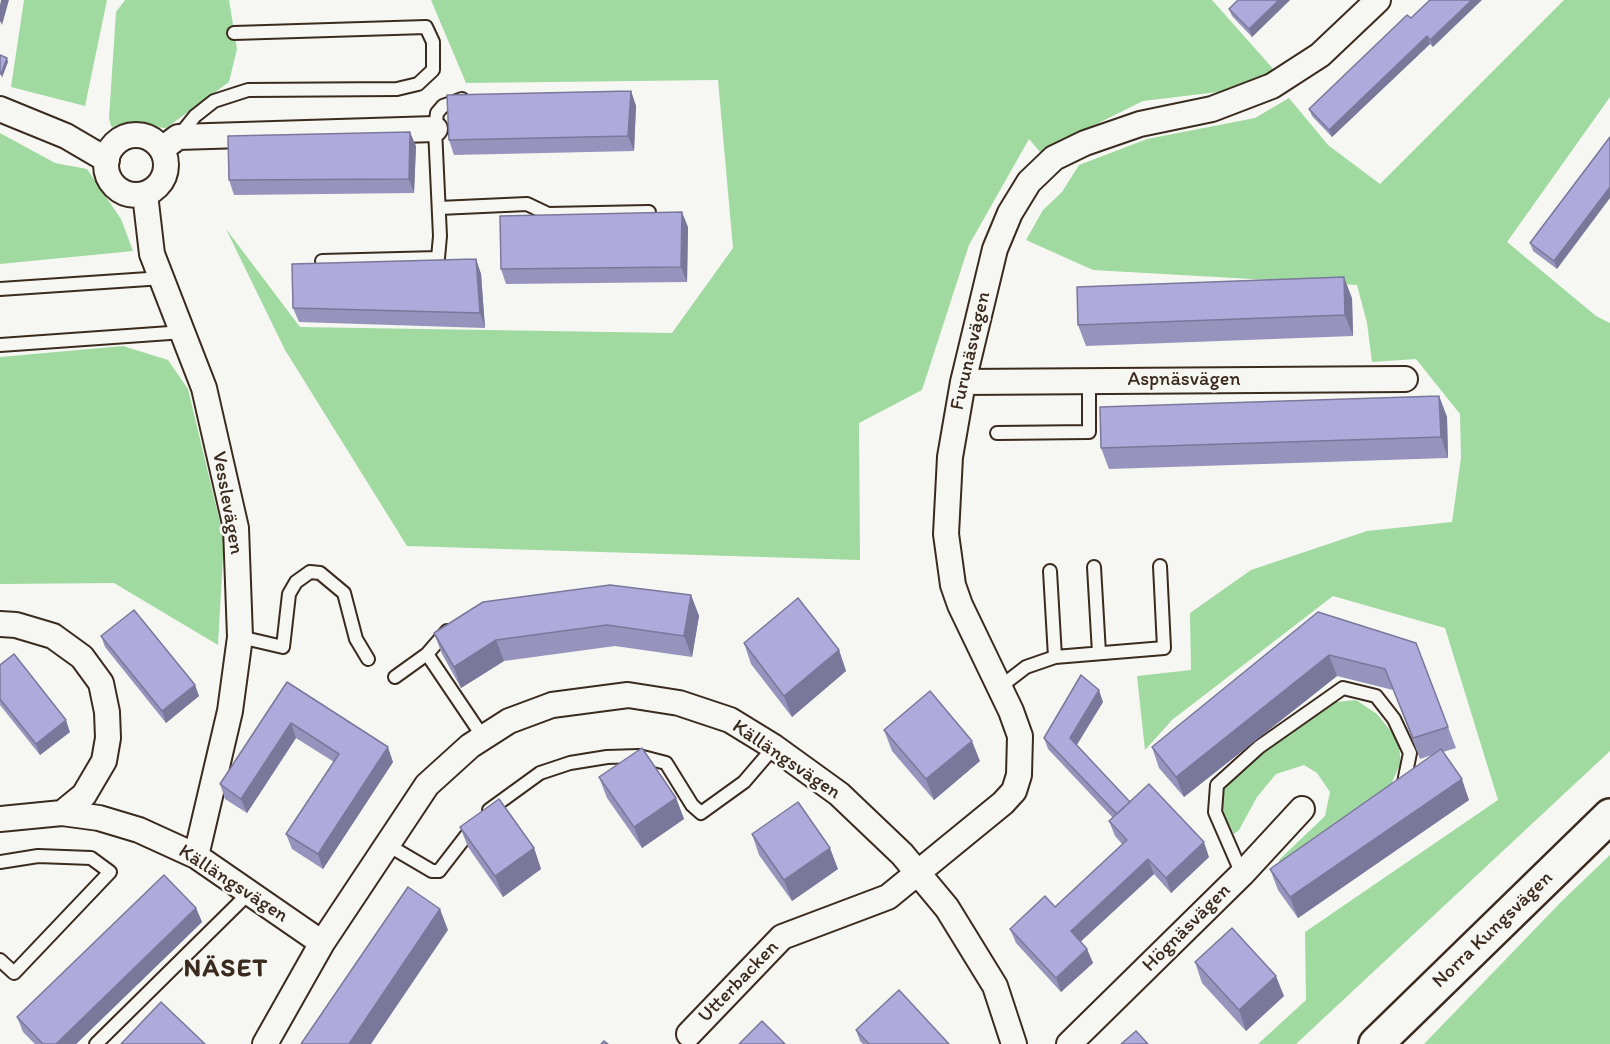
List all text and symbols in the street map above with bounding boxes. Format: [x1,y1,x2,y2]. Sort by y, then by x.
street label: Furunäsvägen [946,289,996,413]
street label: Aspnäsvägen [1128,368,1240,392]
street label: Vesslevägen [206,450,248,556]
street label: Källängsvägen [727,715,845,805]
street label: Källängsvägen [174,840,292,928]
street label: Norra Kungsvägen [1428,866,1558,994]
street label: Högnäsvägen [1138,879,1236,977]
street label: Utterbacken [694,936,784,1028]
district label: NÄSET [183,953,269,985]

